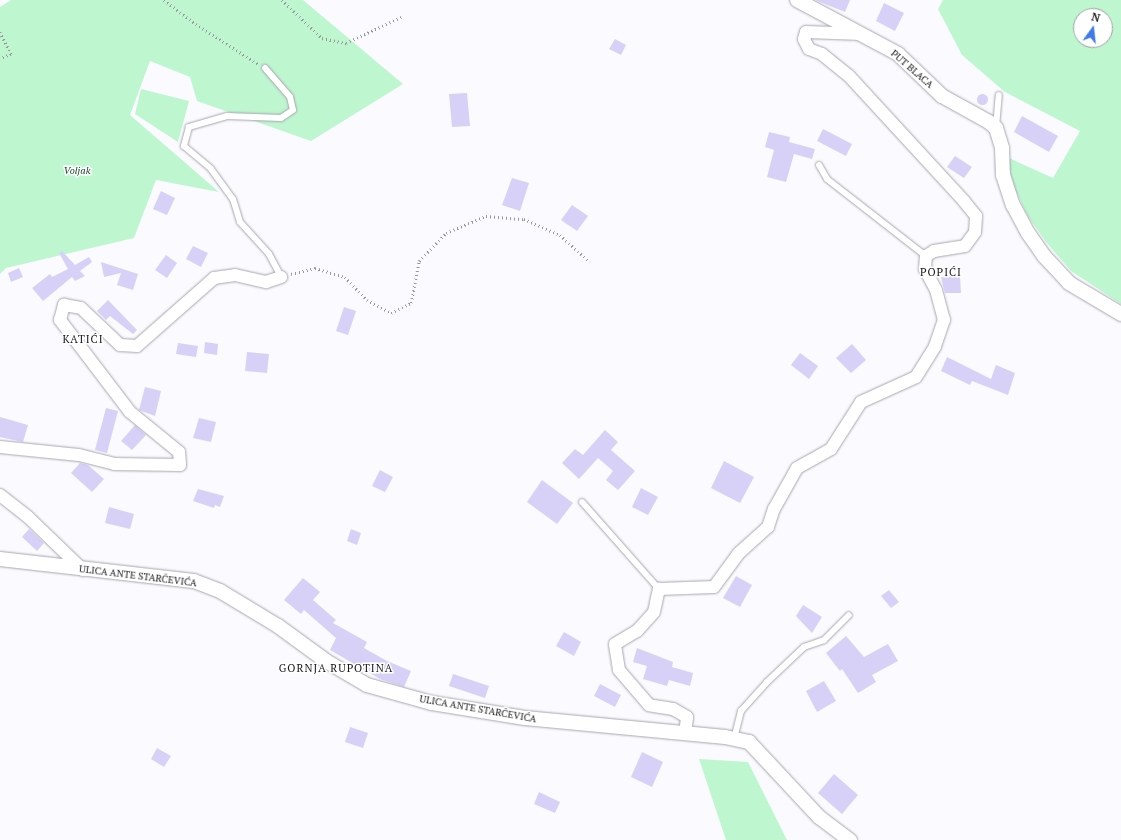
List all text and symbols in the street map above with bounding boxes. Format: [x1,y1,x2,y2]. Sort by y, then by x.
north arrow [1073,8,1113,48]
text: N [1090,10,1102,25]
street label: PUT BLACA [888,47,936,91]
park label: Voljak [63,165,91,177]
district label: POPIĆI [920,265,962,279]
district label: KATIĆI [62,332,104,346]
street label: ULICA ANTE STARČEVIĆA [78,563,198,589]
district label: GORNJA RUPOTINA [279,661,393,675]
street label: ULICA ANTE STARČEVIĆA [418,693,538,725]

